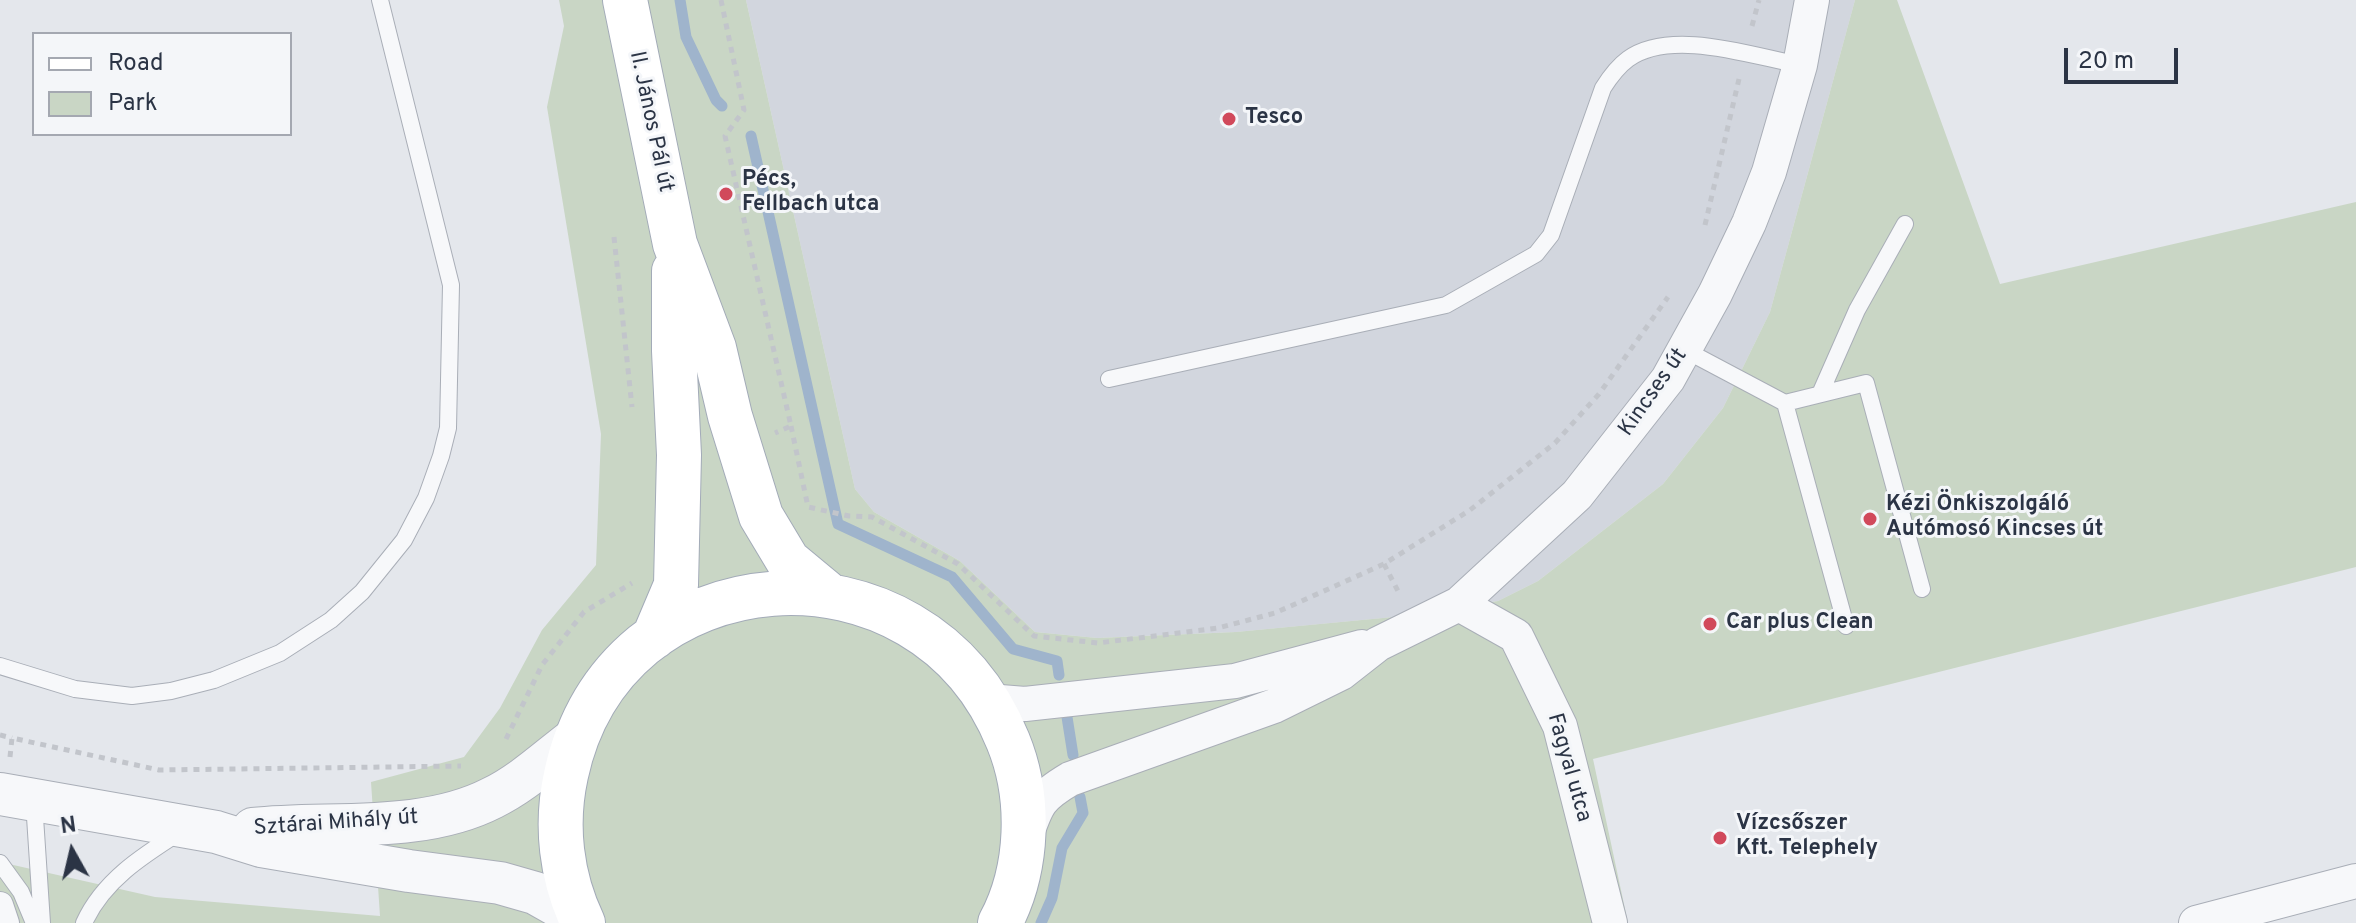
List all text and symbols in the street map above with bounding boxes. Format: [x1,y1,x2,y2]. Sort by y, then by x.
legend [32,32,292,136]
scale bar [2068,32,2182,82]
text: 20 m [2078,47,2134,77]
text: Road [108,49,164,79]
street label: II. János Pál út [622,49,678,195]
text: Park [108,89,158,119]
place label: Tesco [1245,106,1303,132]
marker: Tesco [1220,110,1238,128]
place label: Pécs, Fellbach utca [742,168,879,220]
marker: Pécs, Fellbach utca [717,185,735,203]
street label: Kincses út [1614,344,1694,442]
place label: Kézi Önkiszolgáló Autómosó Kincses út [1886,493,2103,544]
marker: Kézi Önkiszolgáló Autómosó Kincses út [1861,510,1879,528]
place label: Car plus Clean [1726,611,1874,637]
marker: Car plus Clean [1701,615,1719,633]
street label: Fagyal utca [1540,711,1596,825]
street label: Sztárai Mihály út [253,805,419,843]
north arrow [32,811,112,891]
text: N [59,812,78,841]
place label: Vízcsőszer Kft. Telephely [1736,812,1878,864]
marker: Vízcsőszer Kft. Telephely [1711,829,1729,847]

